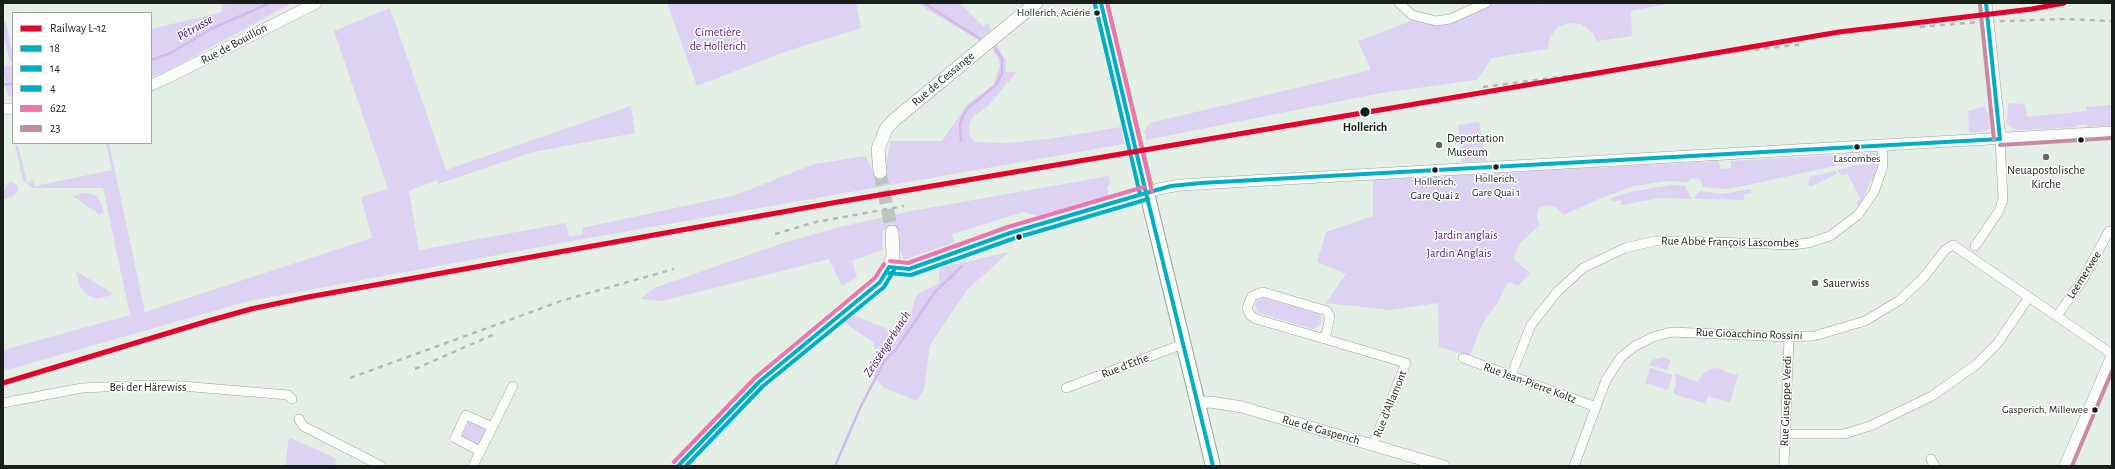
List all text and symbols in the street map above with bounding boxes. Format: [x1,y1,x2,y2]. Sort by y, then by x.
place label: Hollerich, Aciérie [1017,6,1090,20]
marker: Hollerich, Aciérie [1092,8,1102,18]
legend [12,12,152,144]
water label: Pétrusse [174,12,216,44]
street label: Rue de Bouillon [198,21,270,67]
text: Railway L-12 [50,22,106,34]
park label: Cimetière de Hollerich [690,25,746,53]
text: 18 [50,42,60,54]
street label: Rue de Cessange [909,49,977,109]
text: 14 [50,62,60,74]
text: 4 [50,82,56,94]
text: 622 [50,102,67,114]
marker: Hollerich [1358,105,1372,119]
place label: Hollerich [1343,120,1387,134]
text: 23 [50,122,60,134]
place label: Deportation Museum [1447,131,1504,159]
unlabelled marker [2076,135,2086,145]
marker: Deportation Museum [1434,140,1444,150]
marker: Lascombes [1852,142,1862,152]
place label: Lascombes [1834,152,1880,166]
marker: Neuapostolische Kirche [2041,152,2051,162]
marker: Hollerich, Gare Quai 1 [1491,162,1501,172]
place label: Neuapostolische Kirche [2007,163,2085,191]
marker: Hollerich, Gare Quai 2 [1430,165,1440,175]
place label: Hollerich, Gare Quai 1 [1472,172,1520,198]
place label: Hollerich, Gare Quai 2 [1410,175,1460,201]
park label: Jardin anglais [1434,228,1498,242]
unlabelled marker [1014,232,1024,242]
street label: Rue Abbé François Lascombes [1661,234,1799,250]
park label: Jardin Anglais [1427,246,1491,260]
street label: Leemerwee [2064,248,2104,302]
place label: Sauerwiss [1823,276,1869,290]
marker: Sauerwiss [1810,278,1820,288]
water label: Zeisséngerbaach [860,308,914,380]
street label: Rue Gioacchino Rossini [1695,325,1803,343]
street label: Rue d'Ethe [1099,350,1151,382]
street label: Rue Giuseppe Verdi [1777,355,1795,447]
street label: Rue Jean-Pierre Koltz [1482,360,1578,406]
street label: Rue d'Allamont [1370,368,1410,440]
street label: Bei der Härewiss [109,380,187,394]
place label: Gasperich, Millewee [2002,403,2088,417]
marker: Gasperich, Millewee [2090,405,2100,415]
street label: Rue de Gasperich [1281,412,1361,448]

